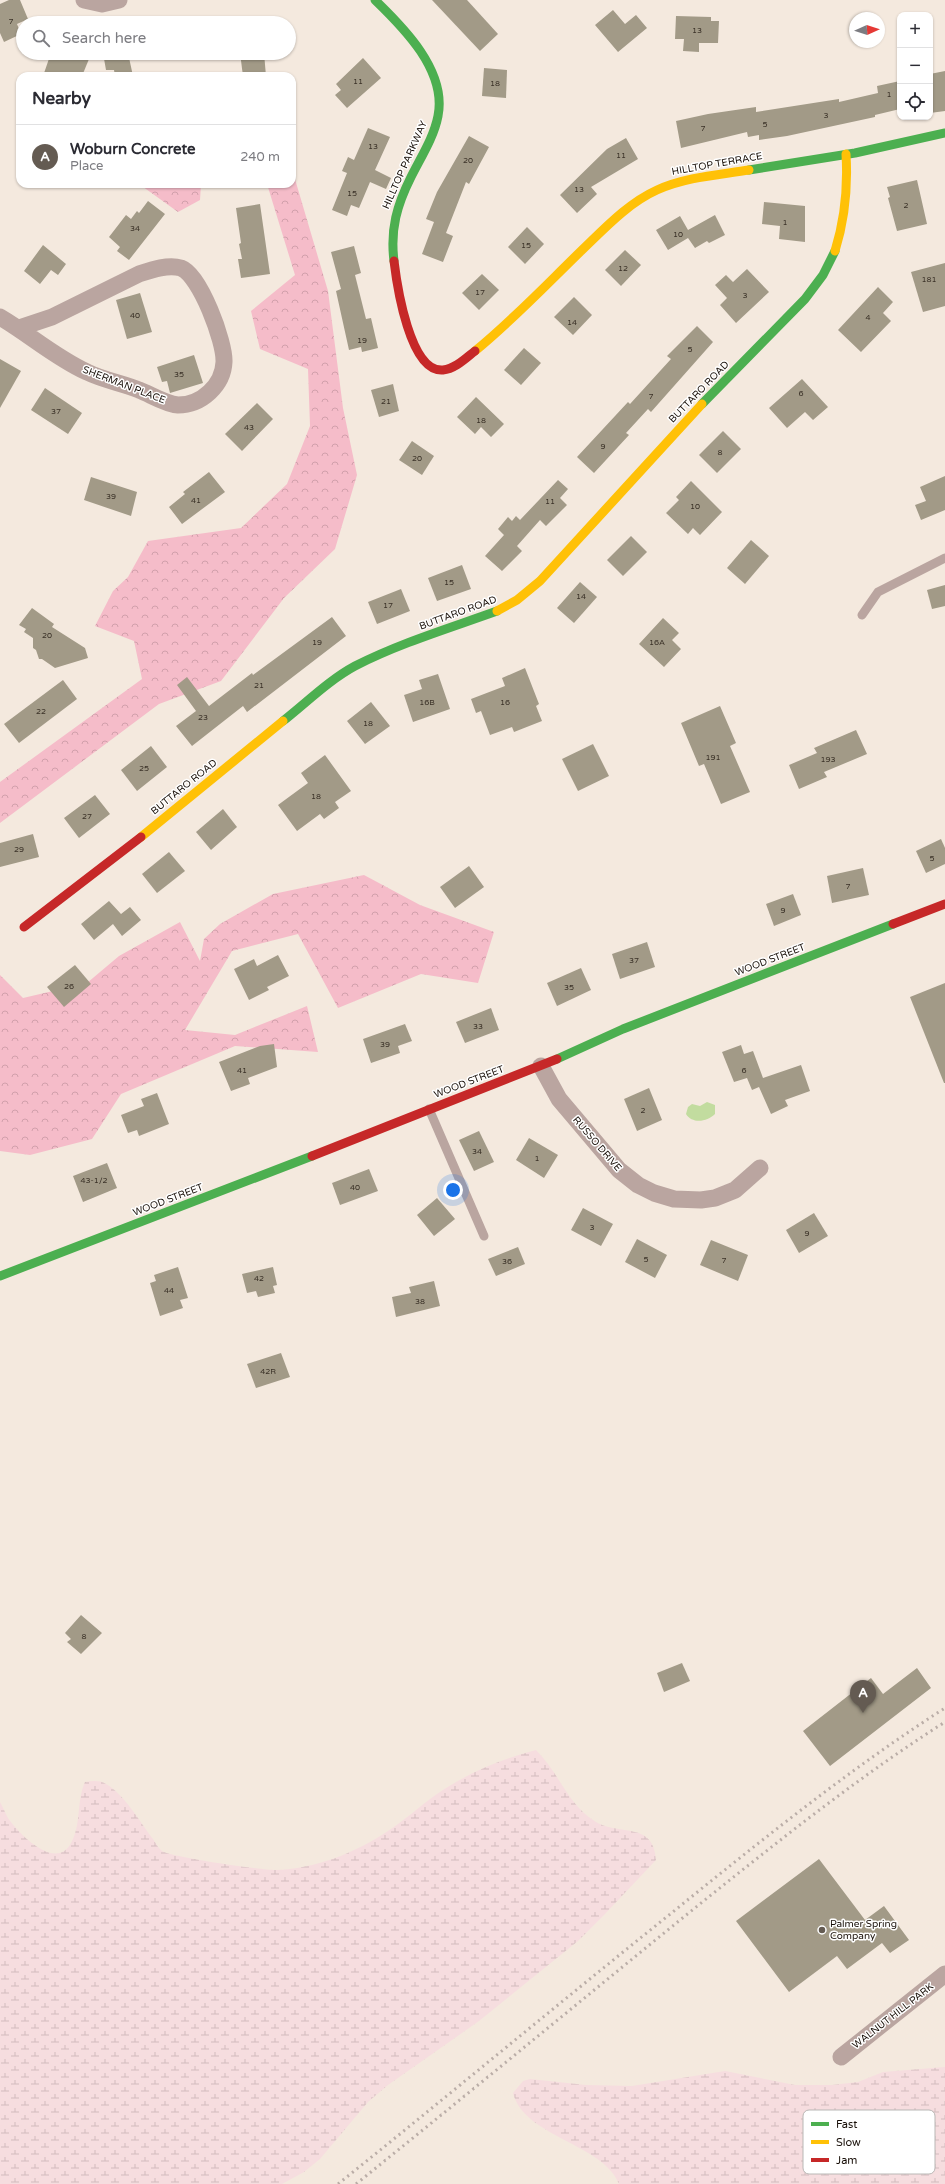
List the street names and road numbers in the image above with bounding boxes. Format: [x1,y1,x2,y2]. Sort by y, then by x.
street label: HILLTOP PARKWAY [380,118,430,211]
street label: HILLTOP TERRACE [671,150,763,178]
street label: BUTTARO ROAD [666,359,732,425]
street label: SHERMAN PLACE [81,364,167,406]
street label: BUTTARO ROAD [418,593,498,633]
street label: BUTTARO ROAD [149,757,219,817]
street label: WOOD STREET [733,941,807,979]
street label: WOOD STREET [432,1063,506,1101]
street label: RUSSO DRIVE [570,1114,624,1174]
street label: WOOD STREET [131,1181,205,1219]
street label: WALNUT HILL PARK [850,1980,936,2051]

